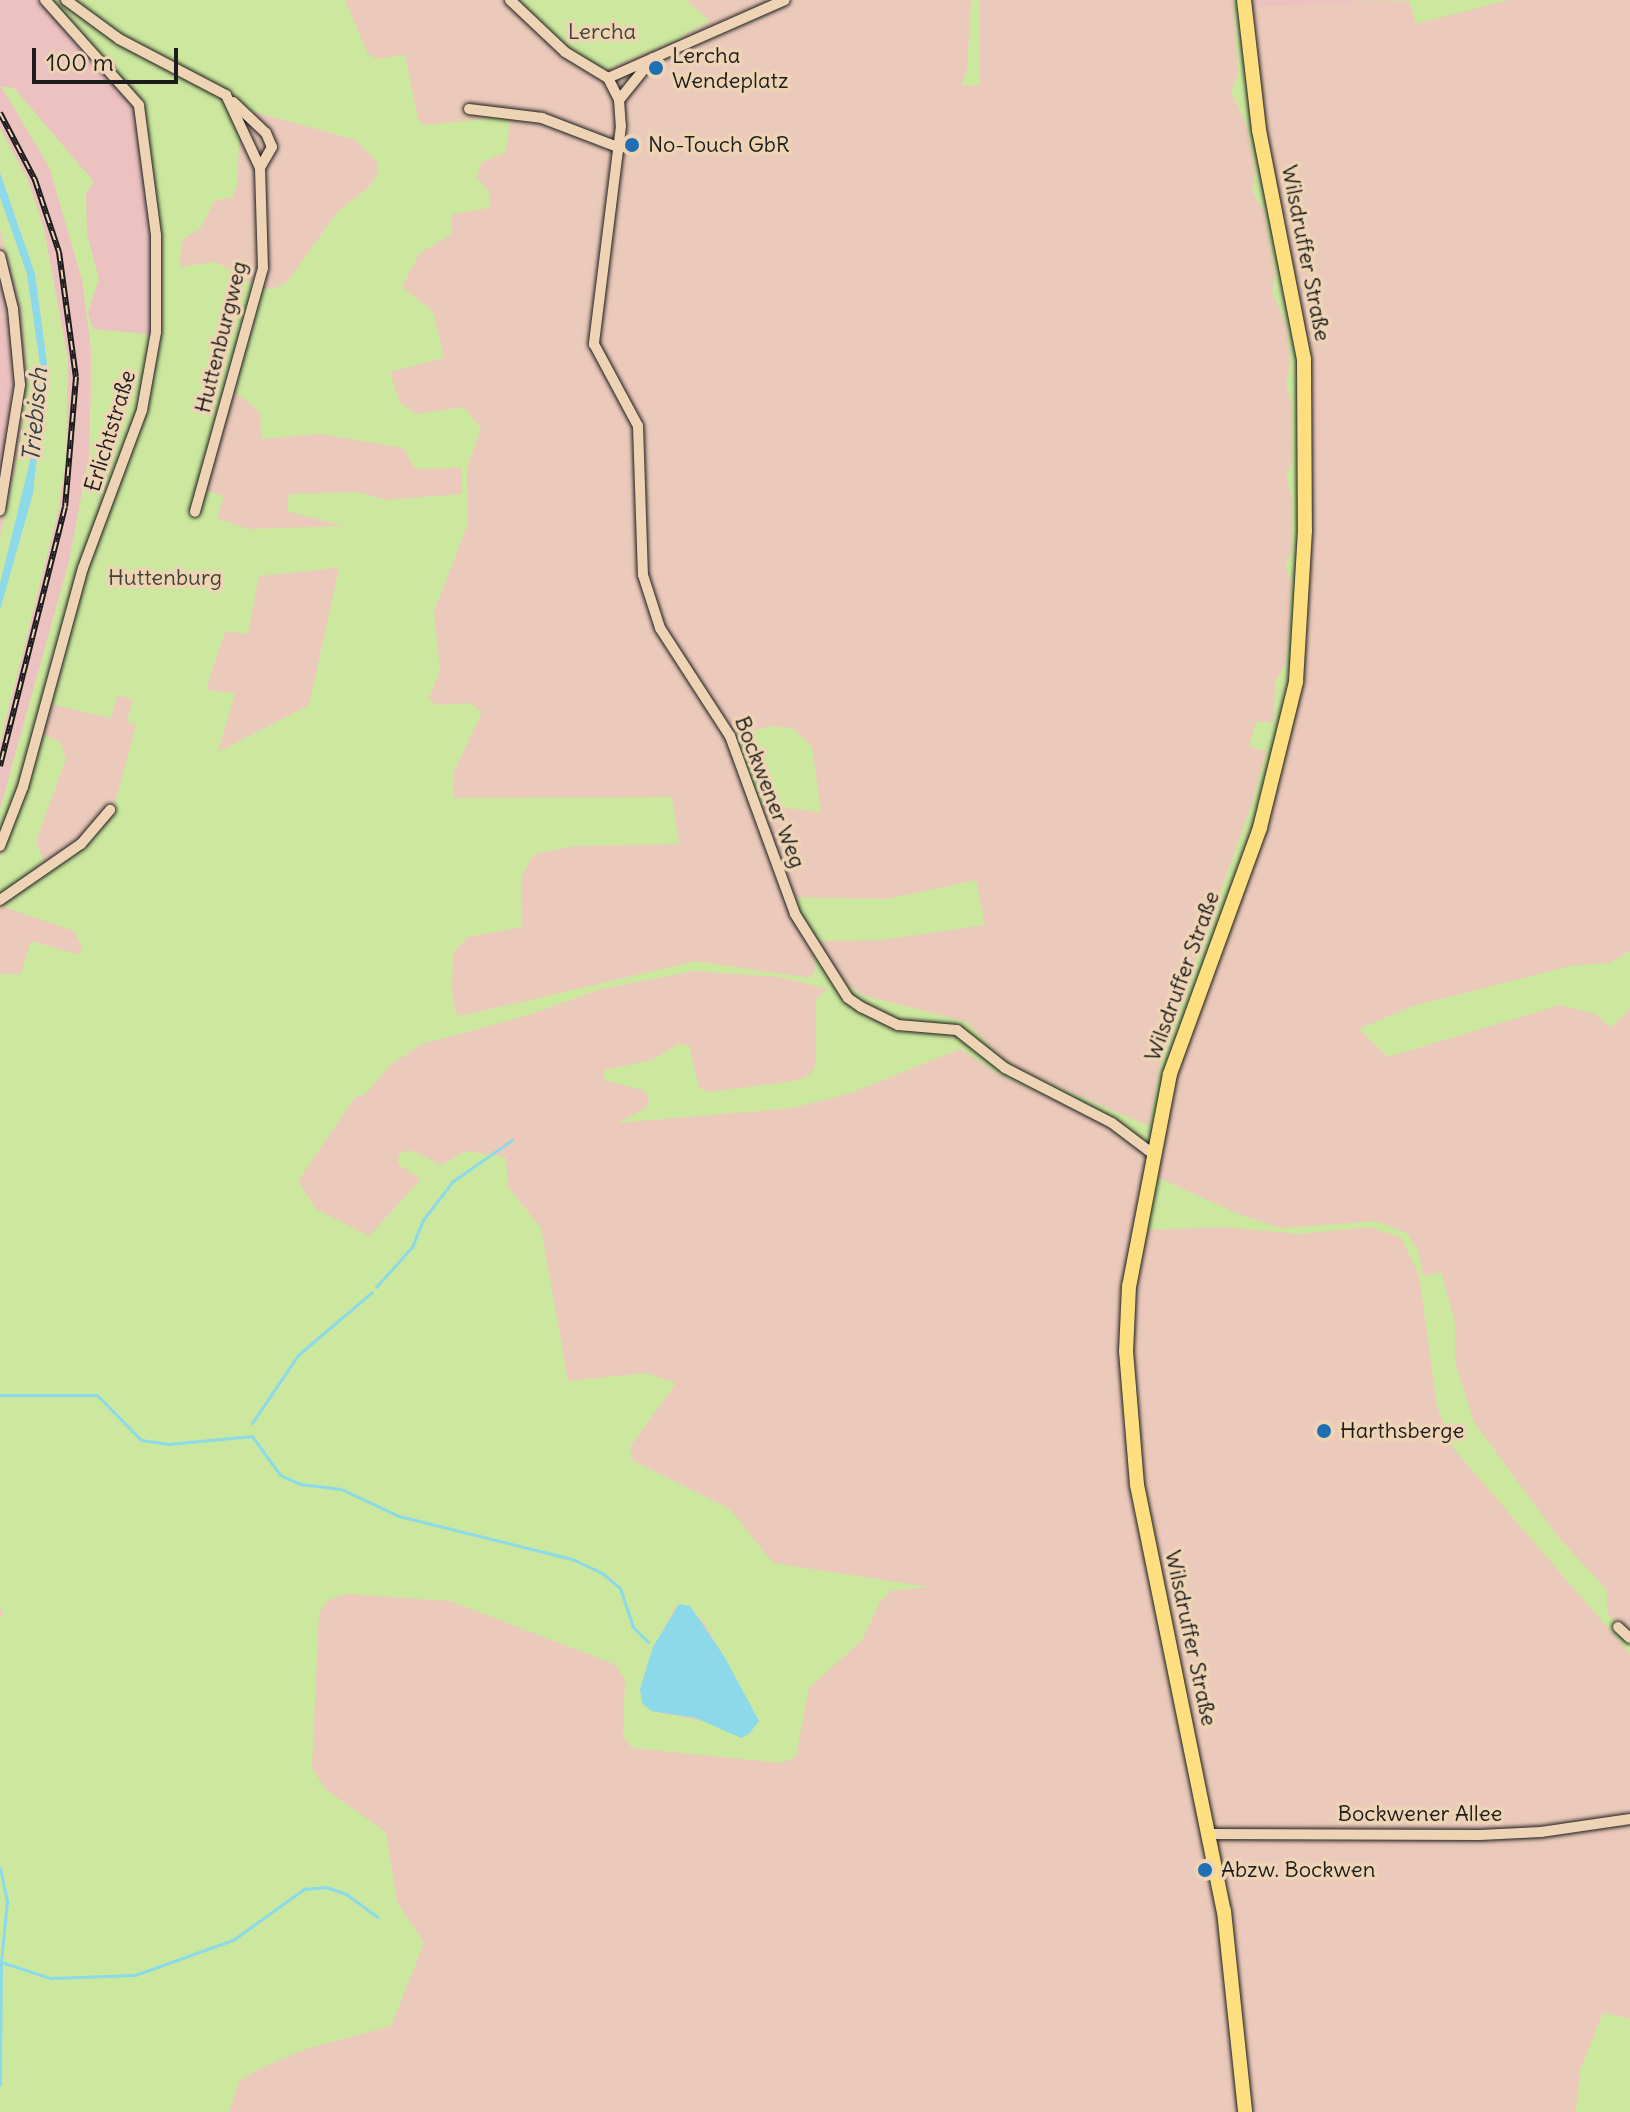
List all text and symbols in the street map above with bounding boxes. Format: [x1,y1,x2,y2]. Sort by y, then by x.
park label: Lercha [568,19,636,45]
scale bar [36,32,182,82]
place label: Lercha Wendeplatz [672,42,788,94]
text: 100 m [46,47,114,77]
marker: Lercha Wendeplatz [647,59,665,77]
place label: No-Touch GbR [648,132,790,158]
marker: No-Touch GbR [623,136,641,154]
street label: Wilsdruffer Straße [1276,163,1336,343]
street label: Huttenburgweg [189,258,253,416]
water label: Triebisch [17,367,53,463]
street label: Erlichtstraße [79,367,141,495]
park label: Huttenburg [108,565,222,591]
street label: Bockwener Weg [729,712,811,872]
street label: Wilsdruffer Straße [1139,887,1225,1065]
place label: Harthsberge [1340,1418,1464,1444]
marker: Harthsberge [1315,1422,1333,1440]
street label: Wilsdruffer Straße [1159,1548,1223,1728]
street label: Bockwener Allee [1338,1801,1502,1827]
place label: Abzw. Bockwen [1221,1857,1375,1883]
marker: Abzw. Bockwen [1196,1861,1214,1879]

